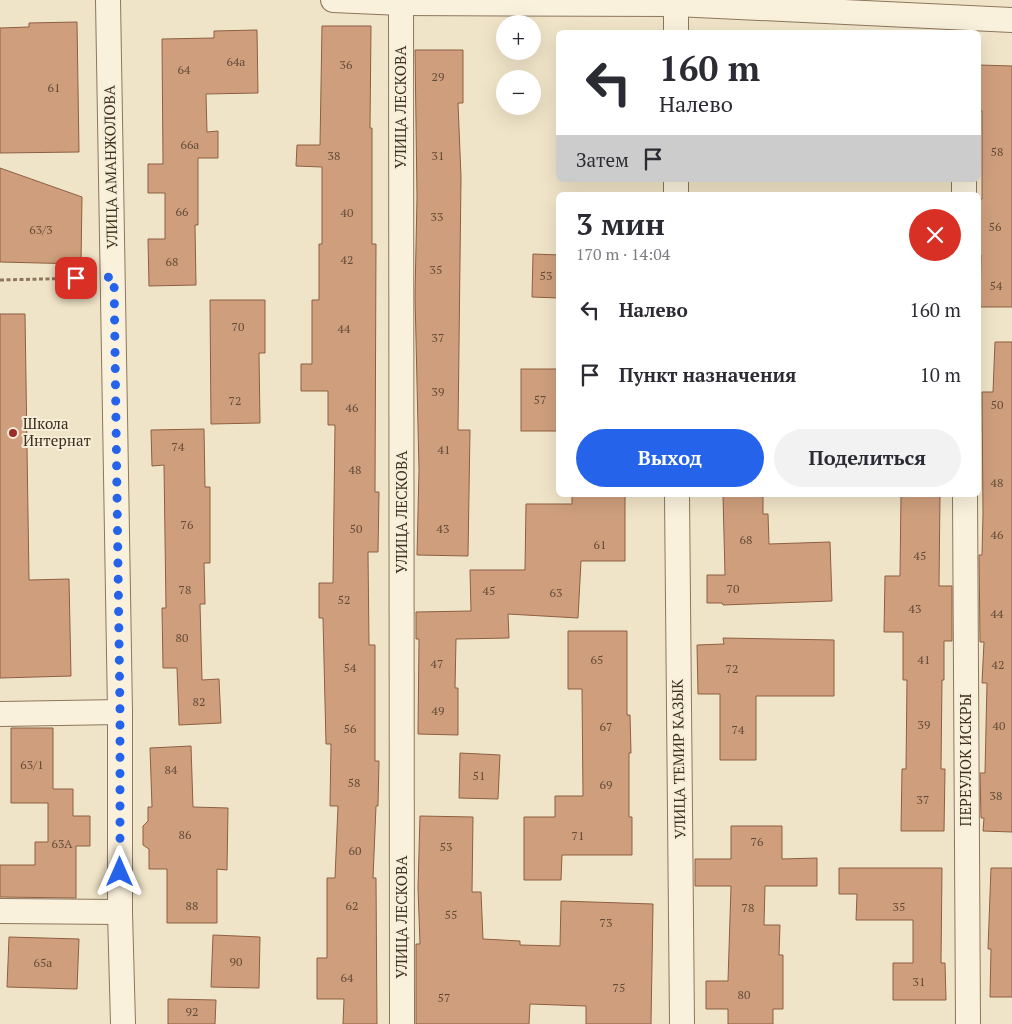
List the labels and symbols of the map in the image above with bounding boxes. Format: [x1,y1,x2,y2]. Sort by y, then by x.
street label: УЛИЦА ЛЕСКОВА [390,45,410,168]
house number: 64а [227,54,245,69]
house number: 36 [340,57,353,72]
house number: 64 [178,62,191,77]
house number: 29 [432,69,444,84]
house number: 61 [48,80,60,95]
street label: УЛИЦА АМАНЖОЛОВА [99,84,121,249]
house number: 66а [181,137,199,152]
house number: 58 [991,144,1003,159]
house number: 38 [328,148,340,163]
house number: 31 [432,148,444,163]
house number: 66 [176,204,189,219]
house number: 40 [341,205,353,220]
house number: 33 [431,209,443,224]
house number: 56 [989,219,1002,234]
house number: 63/3 [29,222,53,237]
house number: 42 [341,252,353,267]
house number: 68 [166,254,178,269]
pin [55,257,97,299]
house number: 35 [430,262,442,277]
house number: 53 [540,268,552,283]
house number: 54 [990,278,1003,293]
house number: 70 [232,319,244,334]
house number: 44 [338,321,351,336]
house number: 37 [432,330,444,345]
house number: 39 [432,384,444,399]
house number: 57 [534,392,546,407]
house number: 72 [229,393,241,408]
house number: 50 [991,397,1003,412]
house number: 46 [346,400,359,415]
place label: Школа Интернат [23,413,91,450]
marker: Школа Интернат [7,427,19,439]
house number: 74 [172,439,185,454]
house number: 41 [438,442,450,457]
street label: УЛИЦА ЛЕСКОВА [391,450,411,573]
house number: 48 [349,462,361,477]
house number: 48 [991,475,1003,490]
house number: 76 [181,517,194,532]
house number: 50 [350,521,362,536]
house number: 43 [437,521,449,536]
house number: 46 [991,527,1004,542]
house number: 68 [740,532,752,547]
house number: 61 [594,537,606,552]
house number: 45 [914,548,926,563]
house number: 70 [727,581,739,596]
house number: 78 [179,582,191,597]
house number: 45 [483,583,495,598]
house number: 63 [550,585,562,600]
house number: 52 [338,592,350,607]
house number: 43 [909,601,921,616]
house number: 44 [991,606,1004,621]
house number: 80 [176,630,188,645]
house number: 65 [591,652,603,667]
house number: 41 [918,652,930,667]
house number: 47 [431,656,443,671]
house number: 42 [992,657,1004,672]
house number: 54 [344,660,357,675]
house number: 72 [726,661,738,676]
street label: УЛИЦА ТЕМИР КАЗЫК [667,679,689,839]
street label: ПЕРЕУЛОК ИСКРЫ [955,693,975,826]
house number: 82 [193,694,205,709]
house number: 49 [432,703,444,718]
house number: 39 [918,717,930,732]
house number: 40 [993,718,1005,733]
house number: 67 [600,719,612,734]
house number: 56 [344,721,357,736]
house number: 74 [732,722,745,737]
house number: 63/1 [20,757,44,772]
house number: 84 [165,762,178,777]
house number: 51 [473,768,485,783]
house number: 58 [348,775,360,790]
house number: 69 [600,777,612,792]
house number: 38 [990,788,1002,803]
house number: 37 [917,792,929,807]
house number: 86 [179,827,192,842]
house number: 71 [572,828,584,843]
house number: 76 [751,834,764,849]
house number: 63А [52,836,73,851]
house number: 53 [440,839,452,854]
house number: 60 [349,843,361,858]
position arrow [93,845,145,897]
street label: УЛИЦА ЛЕСКОВА [391,855,411,978]
house number: 88 [186,898,198,913]
house number: 62 [346,898,358,913]
house number: 35 [893,899,905,914]
house number: 78 [742,900,754,915]
house number: 55 [445,907,457,922]
house number: 73 [600,915,612,930]
house number: 90 [230,954,242,969]
house number: 65а [34,955,52,970]
house number: 64 [341,970,354,985]
house number: 31 [913,974,925,989]
house number: 75 [613,980,625,995]
house number: 80 [738,987,750,1002]
house number: 57 [438,990,450,1005]
house number: 92 [186,1004,198,1019]

